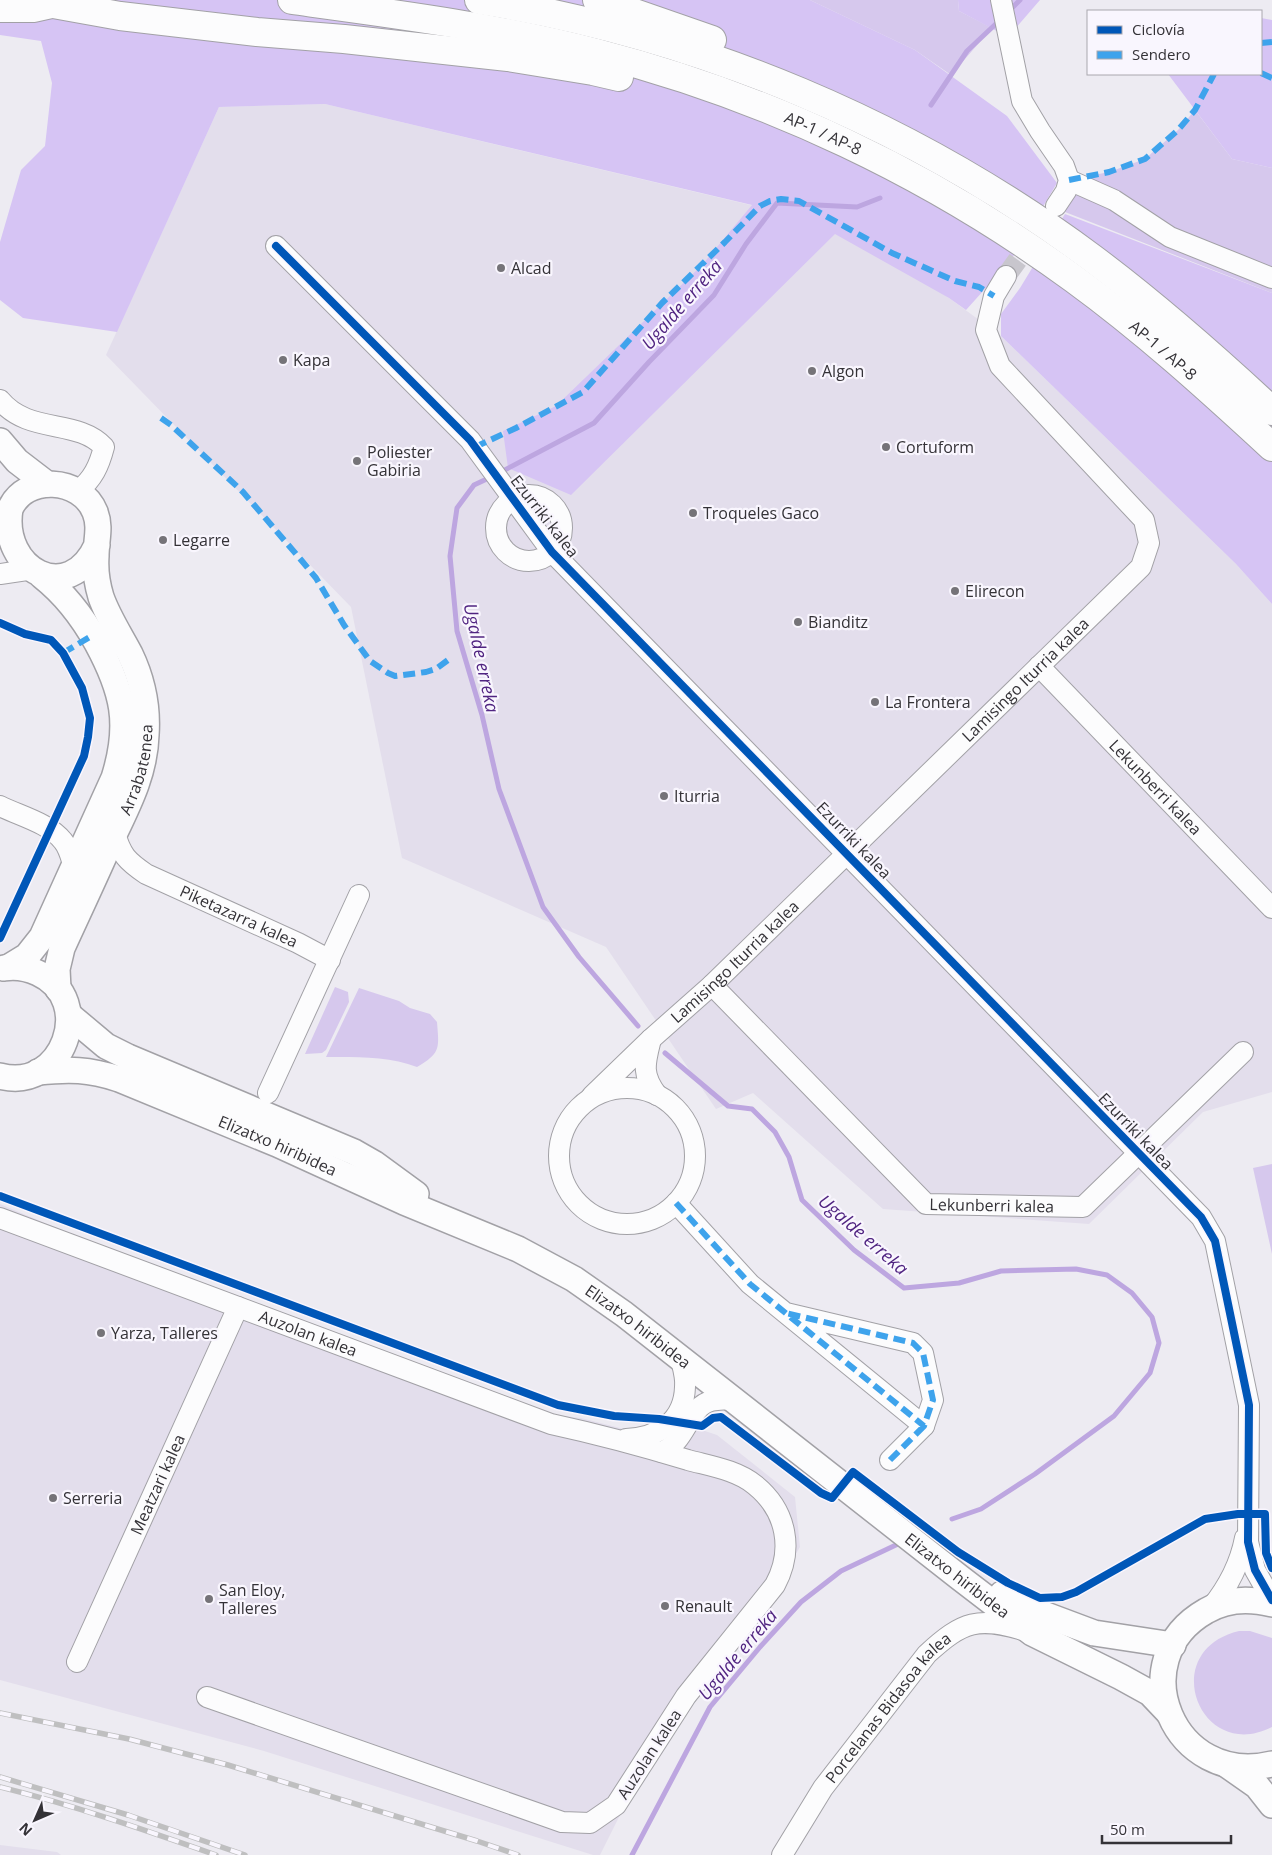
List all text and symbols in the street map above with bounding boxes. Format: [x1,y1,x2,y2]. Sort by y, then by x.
legend [1087,10,1262,75]
text: Ciclovía [1132,19,1185,39]
text: Sendero [1132,44,1191,64]
street label: AP-1 / AP-8 [781,106,865,160]
water label: Ugalde erreka [636,254,727,354]
place label: Alcad [511,257,552,279]
marker: Alcad [495,262,507,274]
street label: AP-1 / AP-8 [1125,315,1202,385]
place label: Kapa [293,349,330,371]
marker: Kapa [277,354,289,366]
place label: Algon [822,360,864,382]
marker: Algon [806,365,818,377]
place label: Cortuform [896,436,974,458]
place label: Poliester Gabiria [367,441,433,481]
marker: Cortuform [880,441,892,453]
marker: Poliester Gabiria [351,455,363,467]
street label: Ezurriki kalea [506,470,584,562]
place label: Troqueles Gaco [703,502,819,524]
marker: Troqueles Gaco [687,507,699,519]
place label: Legarre [173,529,230,551]
marker: Legarre [157,534,169,546]
place label: Elirecon [965,580,1025,602]
marker: Elirecon [949,585,961,597]
water label: Ugalde erreka [459,601,505,715]
place label: Bianditz [808,611,868,633]
street label: Lamisingo Iturria kalea [957,613,1094,747]
marker: Bianditz [792,616,804,628]
place label: La Frontera [885,691,971,713]
marker: La Frontera [869,696,881,708]
street label: Arrabatenea [114,724,157,818]
street label: Lekunberri kalea [1104,734,1207,840]
place label: Iturria [674,785,720,807]
marker: Iturria [658,790,670,802]
street label: Ezurriki kalea [812,797,896,883]
street label: Piketazarra kalea [176,880,301,953]
street label: Lamisingo Iturria kalea [666,895,804,1028]
street label: Ezurriki kalea [1094,1088,1178,1174]
street label: Elizatxo hiribidea [215,1110,340,1181]
water label: Ugalde erreka [814,1189,914,1280]
street label: Lekunberri kalea [929,1193,1054,1217]
street label: Elizatxo hiribidea [581,1279,695,1373]
street label: Auzolan kalea [256,1305,360,1362]
place label: Yarza, Talleres [111,1322,218,1344]
marker: Yarza, Talleres [95,1327,107,1339]
street label: Meatzari kalea [125,1431,190,1538]
place label: Serreria [63,1487,122,1509]
marker: Serreria [47,1492,59,1504]
street label: Elizatxo hiribidea [900,1528,1014,1623]
place label: San Eloy, Talleres [219,1579,285,1619]
marker: San Eloy, Talleres [203,1593,215,1605]
place label: Renault [675,1595,732,1617]
marker: Renault [659,1600,671,1612]
water label: Ugalde erreka [692,1604,782,1705]
street label: Porcelanas Bidasoa kalea [820,1627,955,1787]
street label: Auzolan kalea [612,1705,686,1803]
north arrow [10,1795,60,1845]
scale bar [1102,1812,1231,1844]
text: N [15,1819,36,1840]
text: 50 m [1110,1819,1145,1839]

